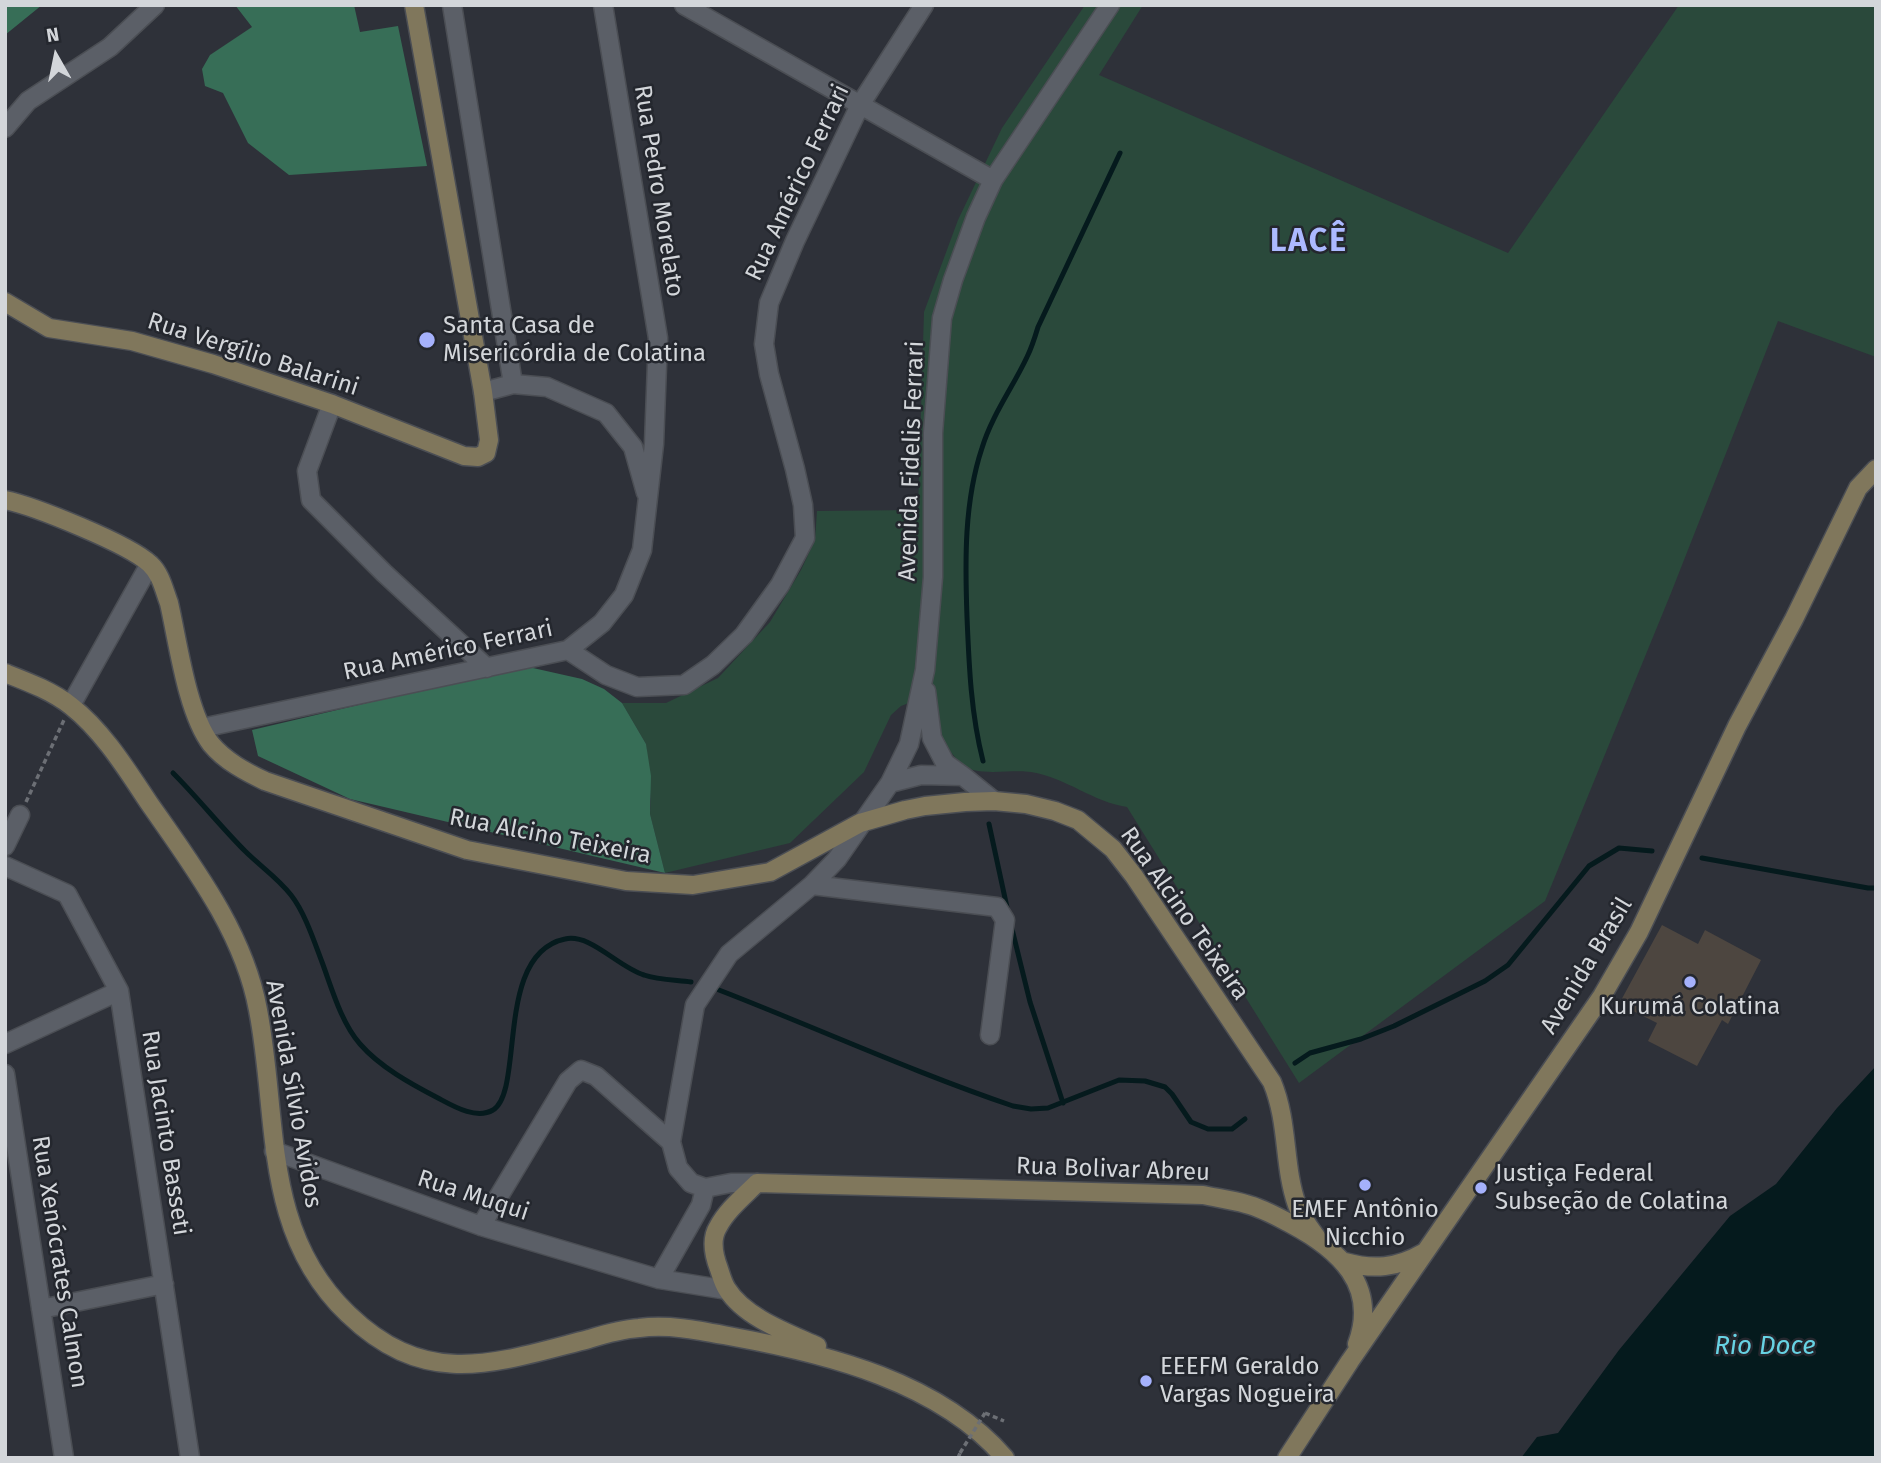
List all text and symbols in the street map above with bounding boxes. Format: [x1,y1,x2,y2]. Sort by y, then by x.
north arrow [21,21,91,91]
text: N [45,22,61,47]
street label: Rua Américo Ferrari [740,80,856,286]
street label: Rua Pedro Morelato [627,83,689,299]
district label: LACÊ [1270,223,1348,261]
street label: Rua Vergílio Balarini [144,307,362,403]
place label: Santa Casa de Misericórdia de Colatina [443,312,706,368]
marker: Santa Casa de Misericórdia de Colatina [417,330,437,350]
street label: Avenida Fidelis Ferrari [893,340,931,582]
street label: Rua Américo Ferrari [341,615,555,687]
street label: Rua Alcino Teixeira [447,803,653,871]
street label: Rua Alcino Teixeira [1113,822,1255,1006]
street label: Avenida Brasil [1535,893,1639,1039]
marker: Kurumá Colatina [1682,974,1698,990]
street label: Avenida Sílvio Avidos [259,978,327,1210]
place label: Kurumá Colatina [1600,993,1780,1021]
street label: Rua Jacinto Basseti [135,1028,195,1238]
street label: Rua Xenócrates Calmon [25,1134,93,1390]
street label: Rua Bolivar Abreu [1016,1152,1210,1188]
place label: Justiça Federal Subseção de Colatina [1495,1160,1729,1216]
street label: Rua Muqui [414,1164,532,1228]
marker: EMEF Antônio Nicchio [1357,1177,1373,1193]
marker: Justiça Federal Subseção de Colatina [1473,1180,1489,1196]
place label: EMEF Antônio Nicchio [1291,1196,1439,1252]
water label: Rio Doce [1714,1331,1816,1363]
place label: EEEFM Geraldo Vargas Nogueira [1160,1353,1335,1409]
marker: EEEFM Geraldo Vargas Nogueira [1138,1373,1154,1389]

